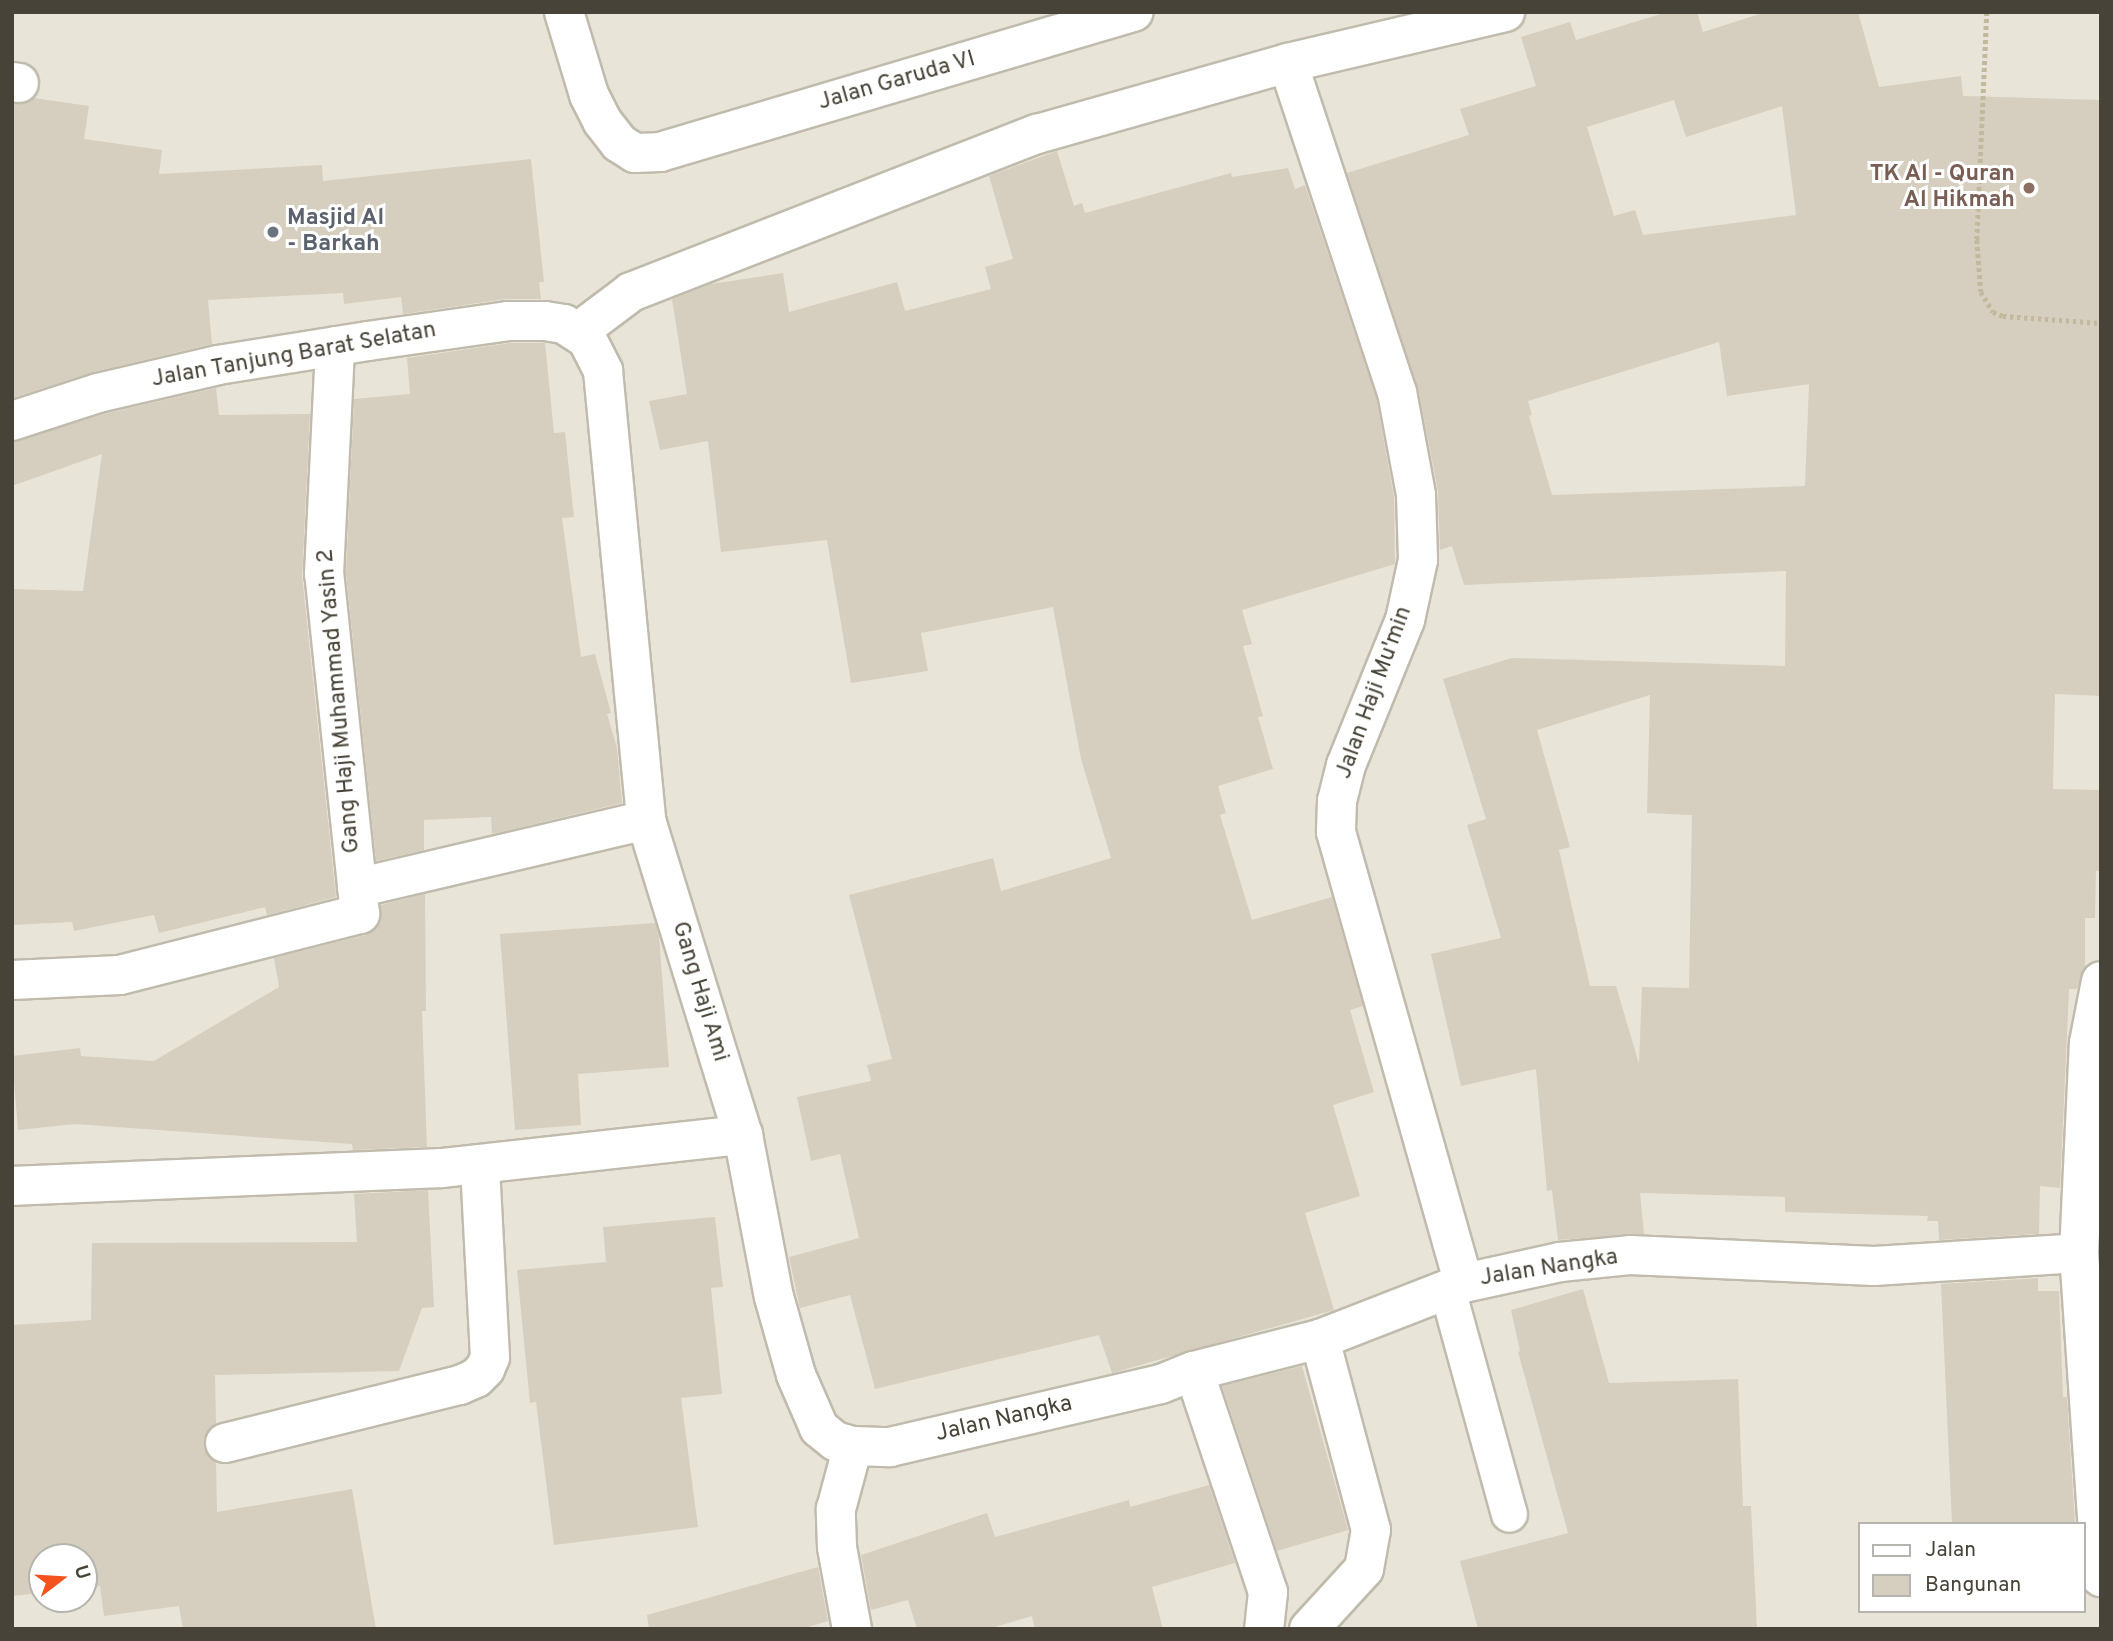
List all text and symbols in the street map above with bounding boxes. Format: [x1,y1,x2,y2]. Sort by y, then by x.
street label: Jalan Garuda VI [815,46,979,118]
place label: TK Al - Quran Al Hikmah [1869,161,2015,215]
marker: TK Al - Quran Al Hikmah [2021,180,2037,196]
place label: Masjid Al - Barkah [287,205,385,259]
marker: Masjid Al - Barkah [265,224,281,240]
street label: Jalan Tanjung Barat Selatan [149,317,439,395]
street label: Gang Haji Muhammad Yasin 2 [313,547,367,855]
street label: Jalan Haji Mu'min [1331,603,1419,783]
street label: Gang Haji Ami [664,918,734,1066]
street label: Jalan Nangka [1478,1244,1620,1294]
street label: Jalan Nangka [933,1391,1075,1449]
legend [1857,1522,2085,1613]
text: Jalan [1925,1537,1976,1564]
north arrow [28,1543,98,1613]
text: U [68,1562,95,1582]
text: Bangunan [1925,1572,2021,1599]

